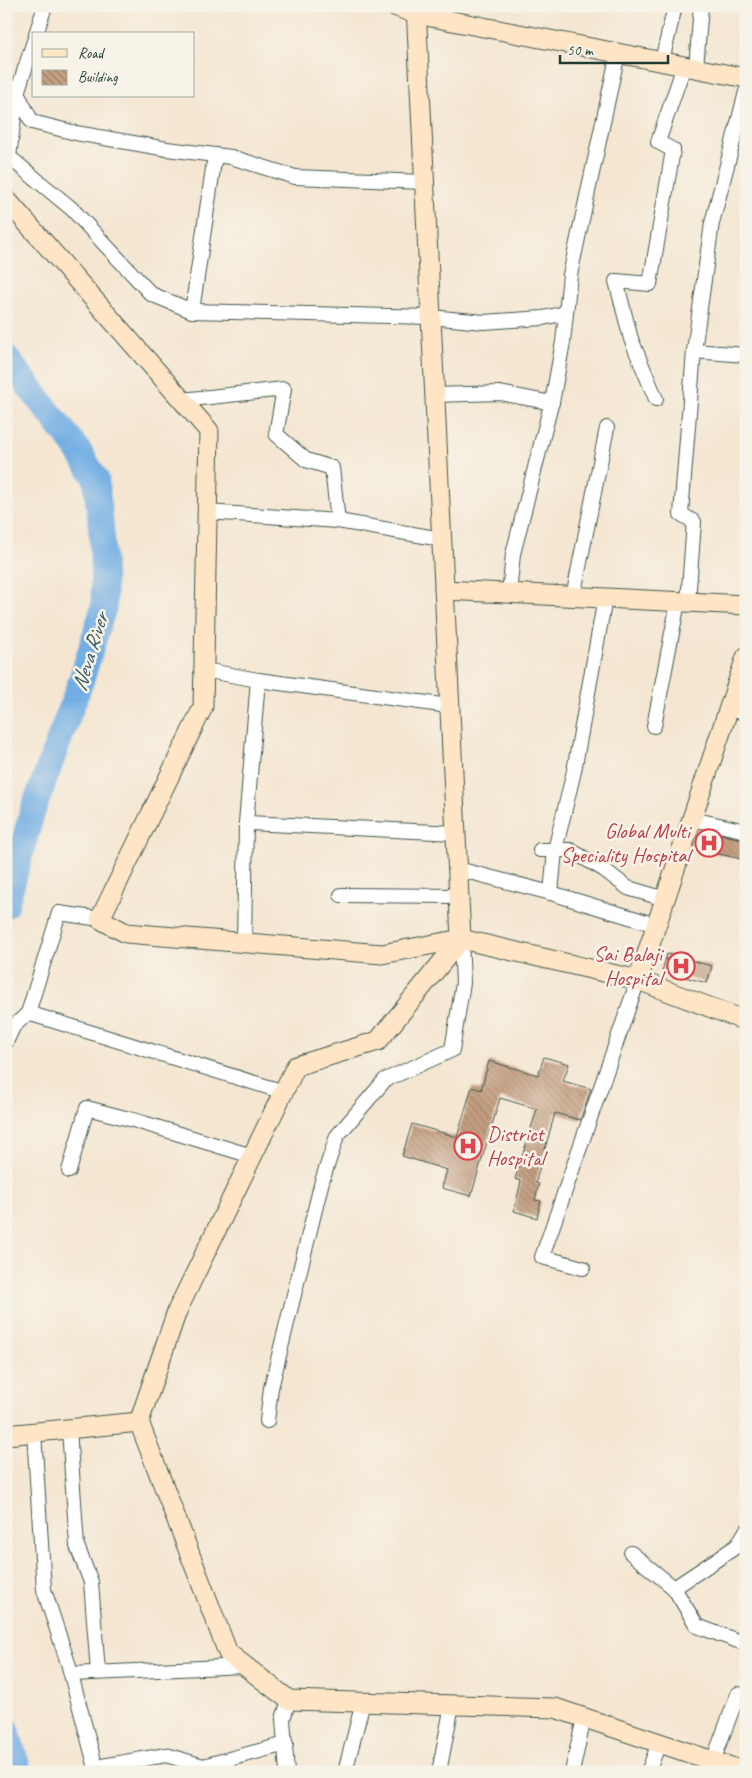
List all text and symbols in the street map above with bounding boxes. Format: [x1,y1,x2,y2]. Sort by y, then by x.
legend [32,32,195,98]
scale bar [560,32,667,64]
text: 50 m [567,41,594,60]
text: Road [78,44,105,63]
text: Building [78,68,118,87]
water label: Neva River [65,606,116,694]
place label: Global Multi Speciality Hospital [561,818,693,868]
hospital icon: Global Multi Speciality Hospital [694,828,724,858]
place label: Sai Balaji Hospital [594,941,665,991]
hospital icon: Sai Balaji Hospital [666,951,696,981]
place label: District Hospital [487,1121,548,1171]
hospital icon: District Hospital [453,1131,483,1161]

